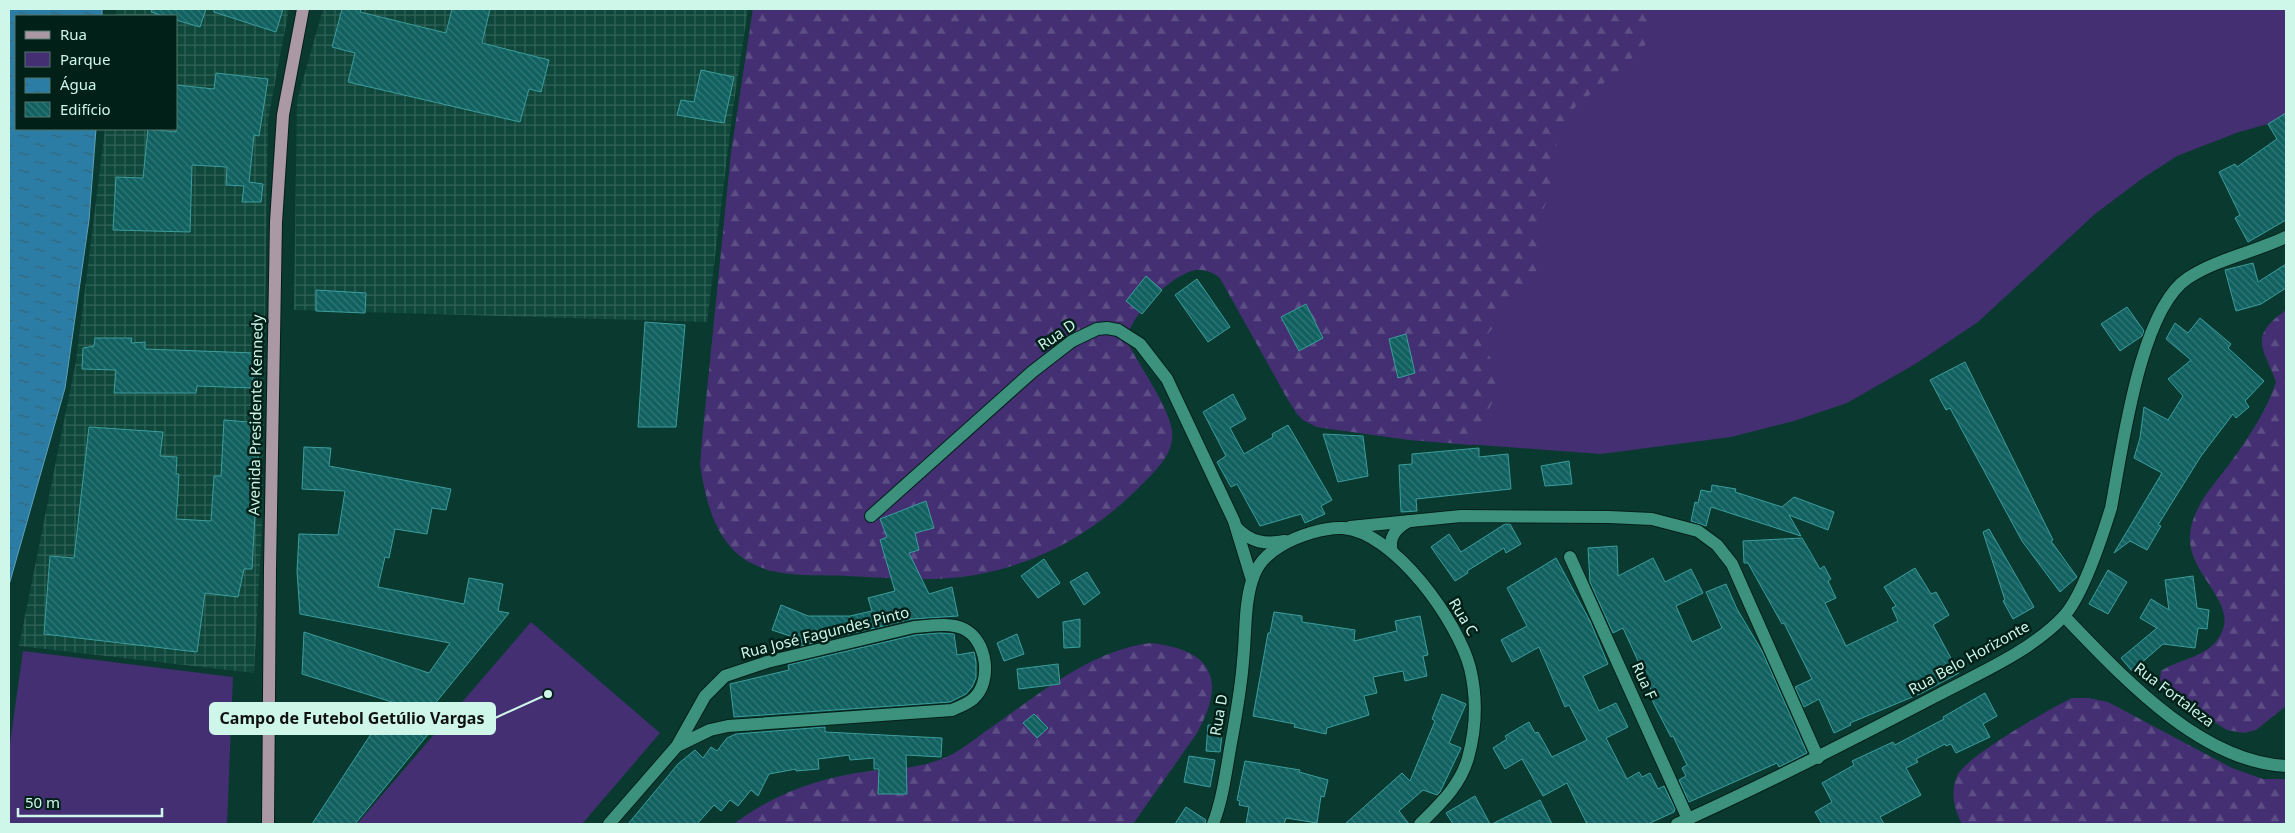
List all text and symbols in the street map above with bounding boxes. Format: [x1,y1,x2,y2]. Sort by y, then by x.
legend [15,15,178,130]
text: Rua [60,24,87,44]
text: Parque [60,49,110,69]
text: Água [60,74,97,94]
text: Edifício [60,99,111,119]
street label: Avenida Presidente Kennedy [243,314,267,516]
street label: Rua D [1033,314,1079,354]
street label: Rua C [1445,594,1483,639]
street label: Rua José Fagundes Pinto [738,601,911,663]
street label: Rua Belo Horizonte [1904,616,2033,699]
street label: Rua Fortaleza [2130,657,2219,731]
street label: Rua F [1628,659,1662,703]
street label: Rua D [1205,692,1232,737]
callout: Campo de Futebol Getúlio Vargas [210,703,495,734]
text: Campo de Futebol Getúlio Vargas [220,707,484,729]
scale bar [18,786,161,818]
text: 50 m [25,792,60,812]

